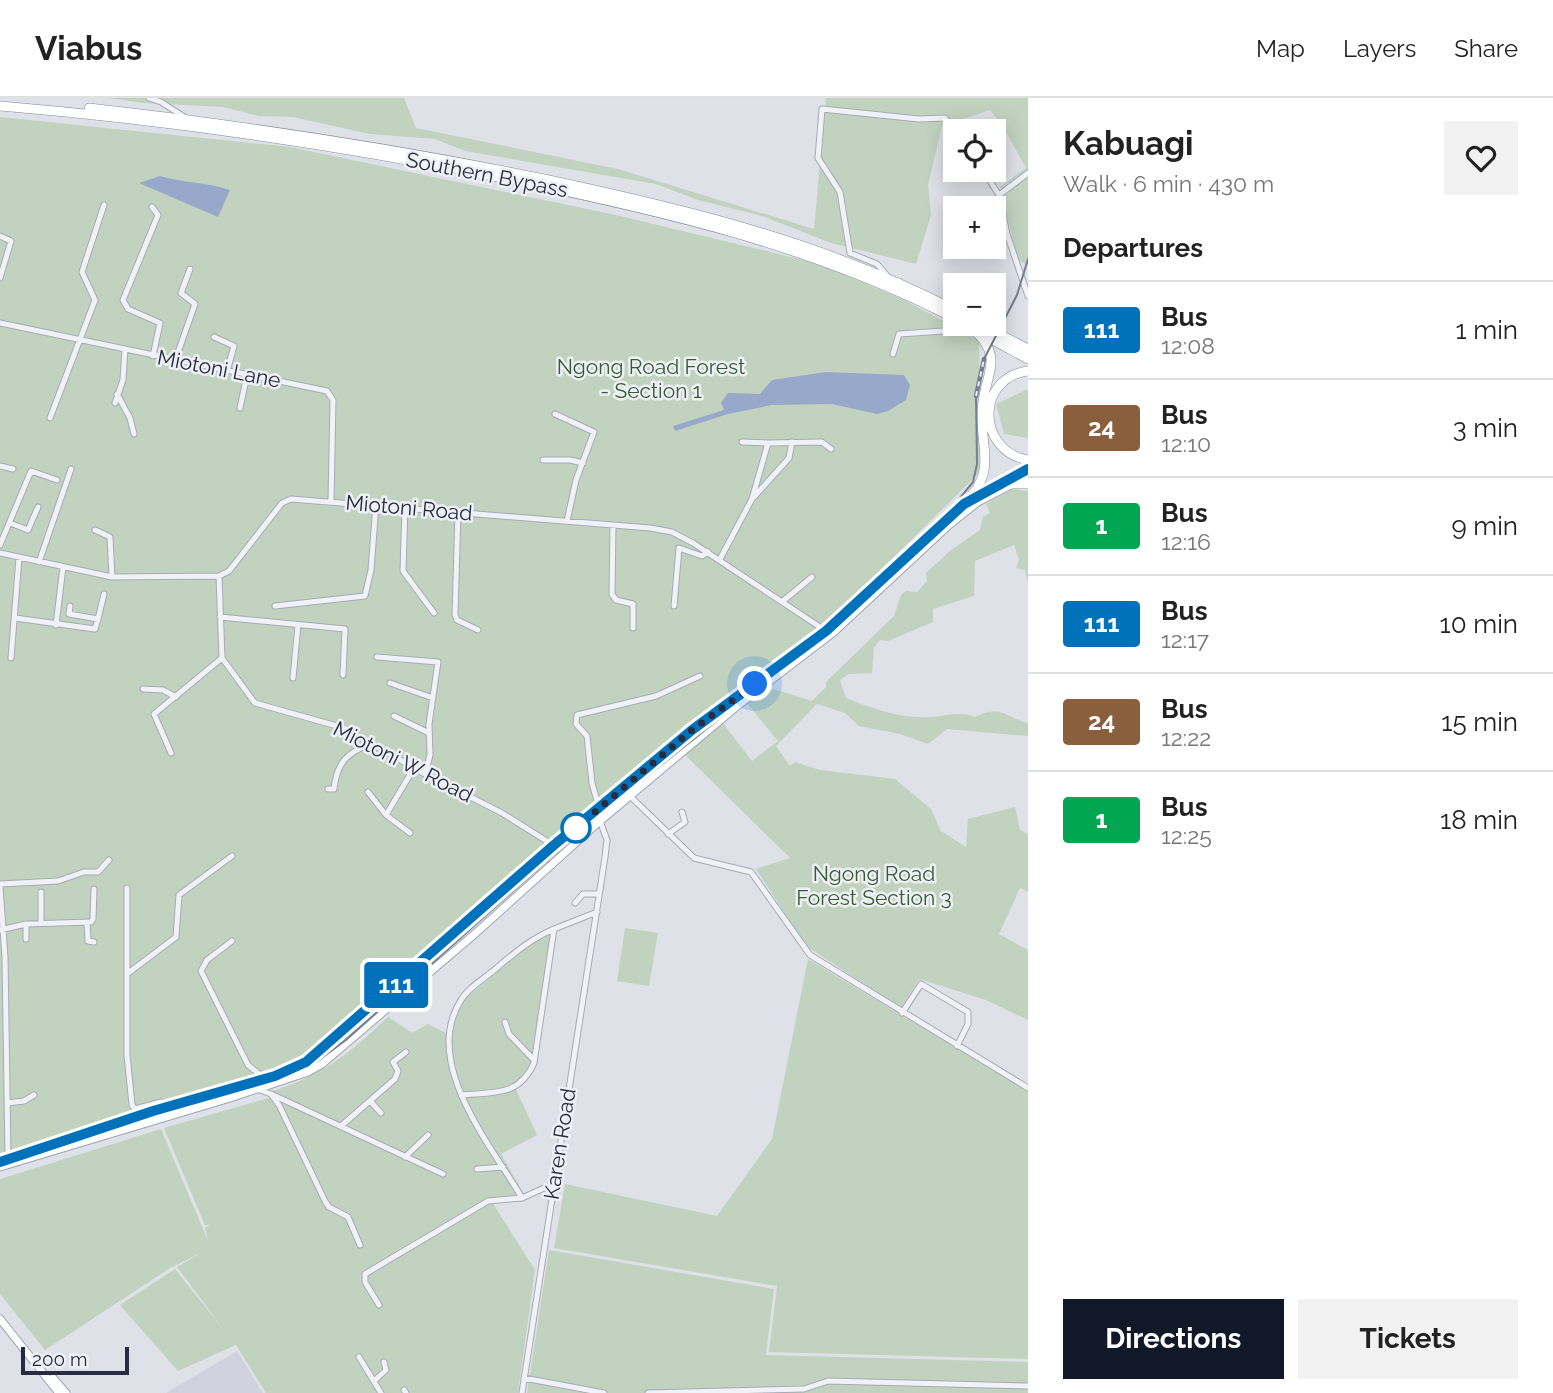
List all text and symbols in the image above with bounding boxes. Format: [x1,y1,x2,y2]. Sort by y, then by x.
text: Viabus [35,29,142,68]
text: Map [1256,34,1305,63]
text: Layers [1343,34,1416,63]
text: Share [1454,34,1518,63]
map controls [943,119,1006,336]
button: locate [943,119,1006,182]
button: heart [1444,121,1518,195]
text: Kabuagi [1063,124,1194,163]
street label: Southern Bypass [404,147,570,202]
text: Walk · 6 min · 430 m [1063,170,1274,197]
button: + [943,196,1006,259]
text: Departures [1063,233,1203,263]
button: − [943,273,1006,336]
text: Bus [1161,302,1208,332]
text: 111 [1084,315,1119,344]
text: 1 min [1456,315,1518,345]
text: 12:08 [1161,332,1215,359]
street label: Miotoni Lane [155,344,283,393]
park label: Ngong Road Forest - Section 1 [557,354,745,403]
text: Bus [1161,400,1208,430]
text: 24 [1088,413,1115,442]
text: 3 min [1453,413,1518,443]
text: 12:10 [1161,430,1211,457]
street label: Miotoni Road [345,490,474,525]
text: Bus [1161,498,1208,528]
text: 1 [1096,511,1107,540]
text: 9 min [1451,511,1518,541]
text: 12:16 [1161,528,1211,555]
text: Bus [1161,596,1208,626]
text: 111 [1084,609,1119,638]
text: 10 min [1440,609,1518,639]
text: 12:17 [1161,626,1209,653]
your location [737,666,772,701]
text: Bus [1161,694,1208,724]
text: 24 [1088,707,1115,736]
text: 15 min [1441,707,1518,737]
street label: Miotoni W Road [329,716,477,807]
text: 12:22 [1161,724,1211,751]
text: Bus [1161,792,1208,822]
text: 1 [1096,805,1107,834]
text: 18 min [1440,805,1518,835]
unlabelled marker [561,813,591,843]
text: 12:25 [1161,822,1212,849]
park label: Ngong Road Forest Section 3 [796,861,952,910]
line badge: 111 [356,962,436,1008]
text: 111 [378,970,414,999]
street label: Karen Road [538,1087,581,1201]
button: Directions [1063,1299,1284,1379]
button: Tickets [1298,1299,1518,1379]
scale bar [21,1344,130,1376]
text: 200 m [32,1348,87,1370]

